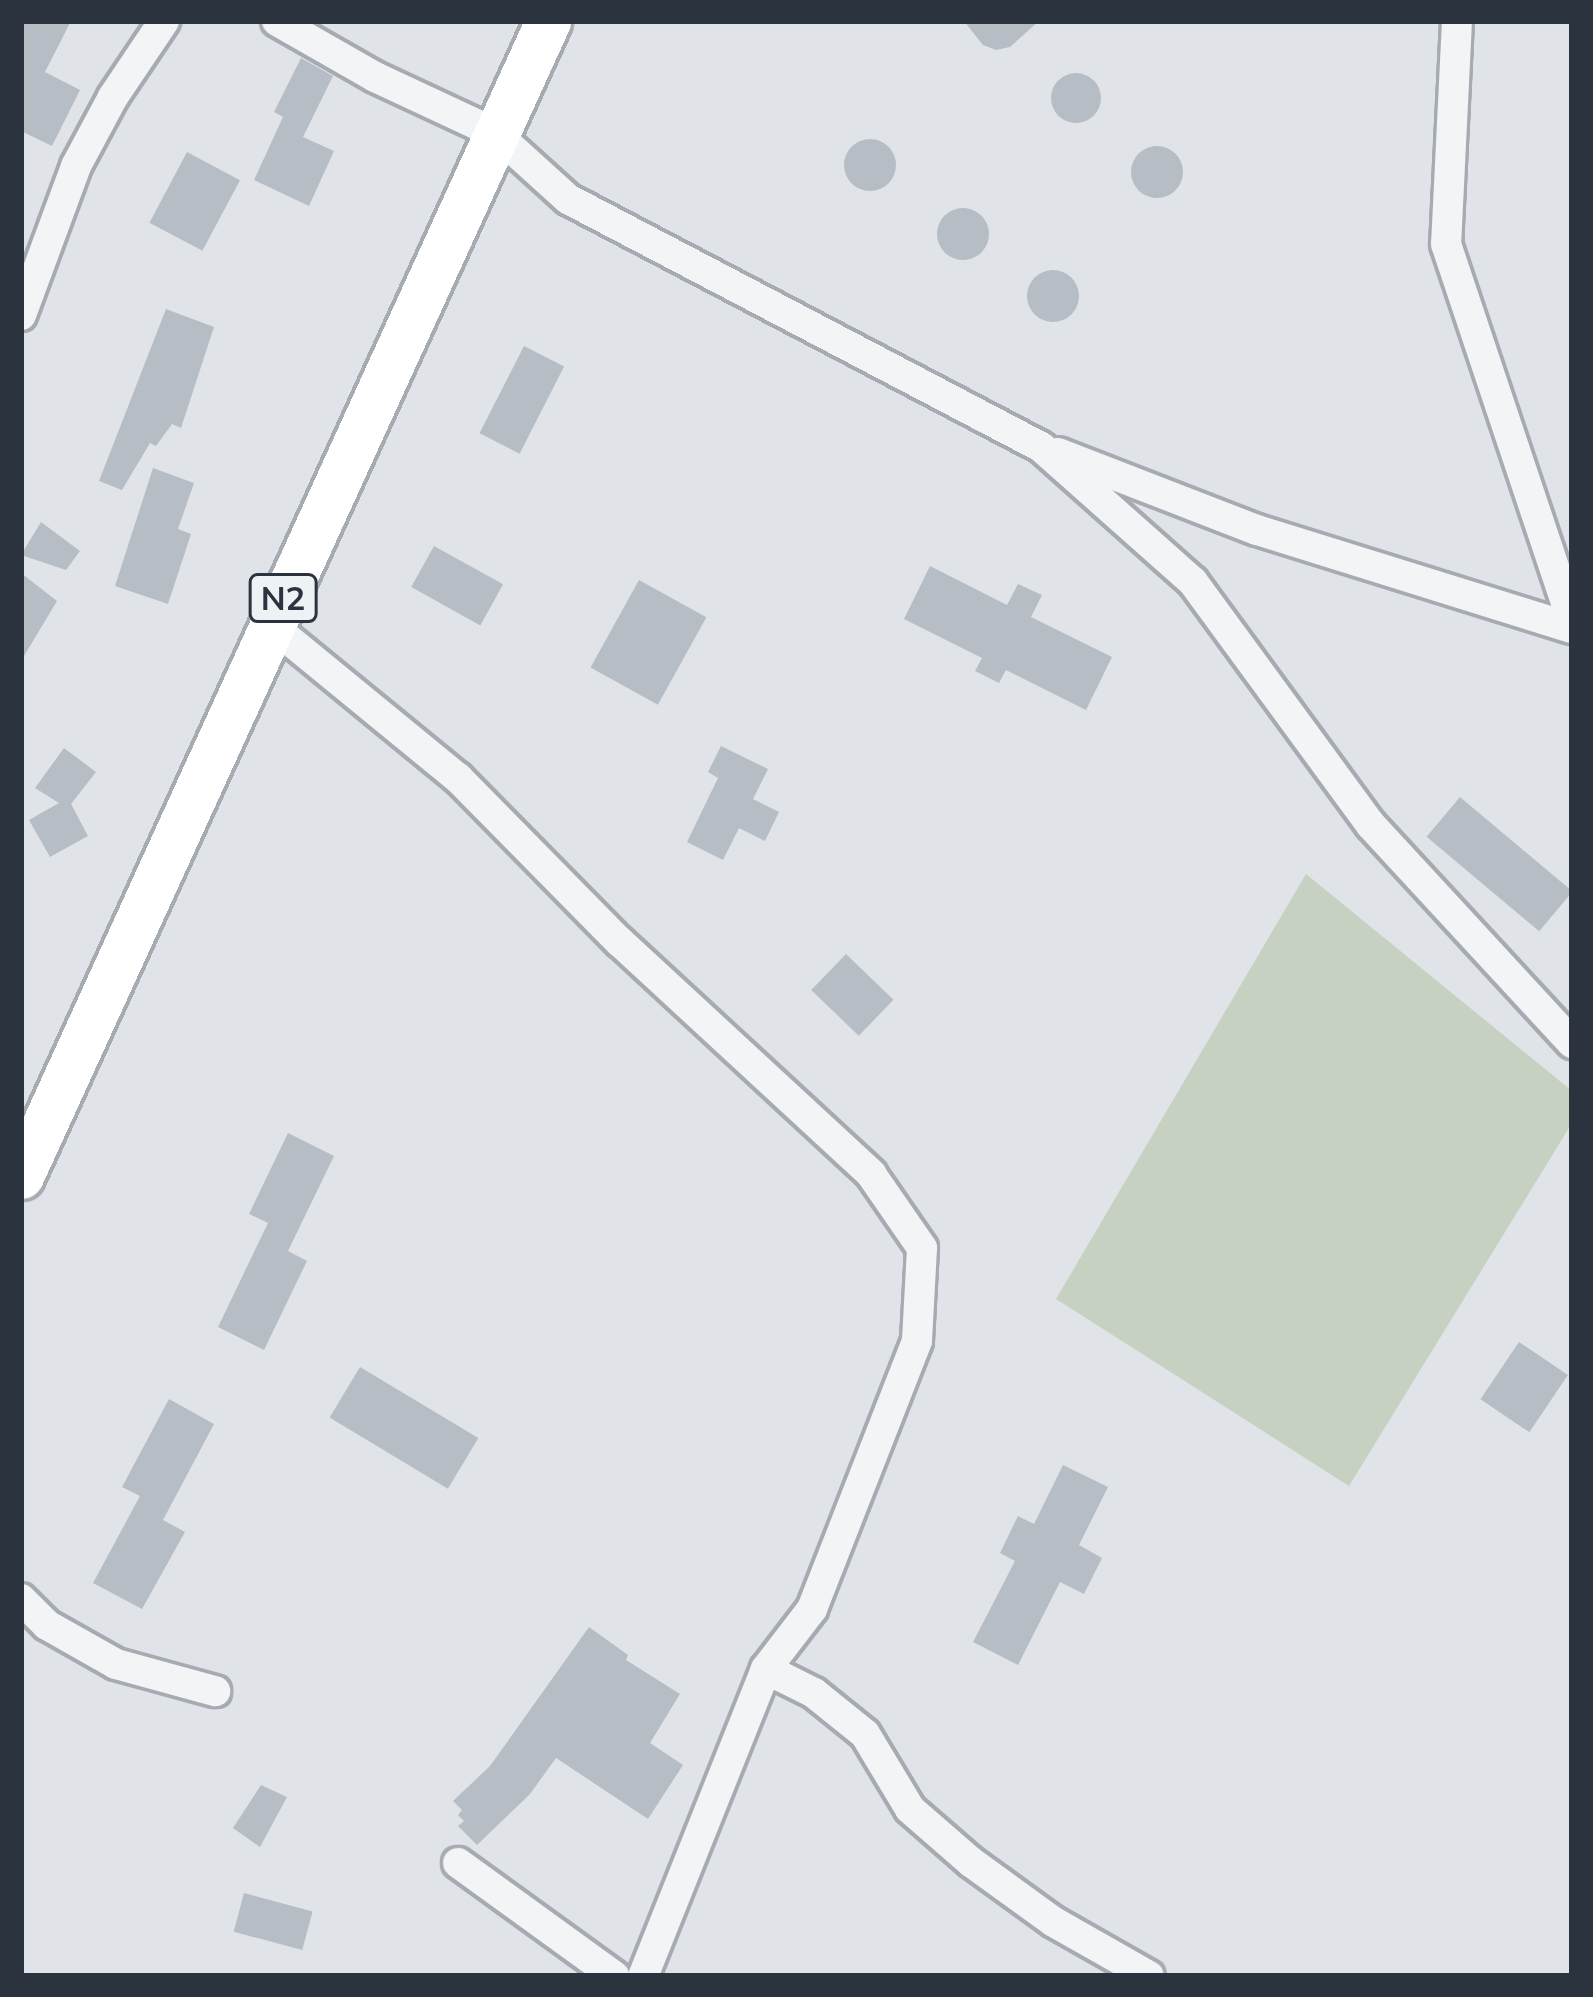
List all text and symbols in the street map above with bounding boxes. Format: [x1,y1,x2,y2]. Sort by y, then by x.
road number: N2 [247,571,319,625]

